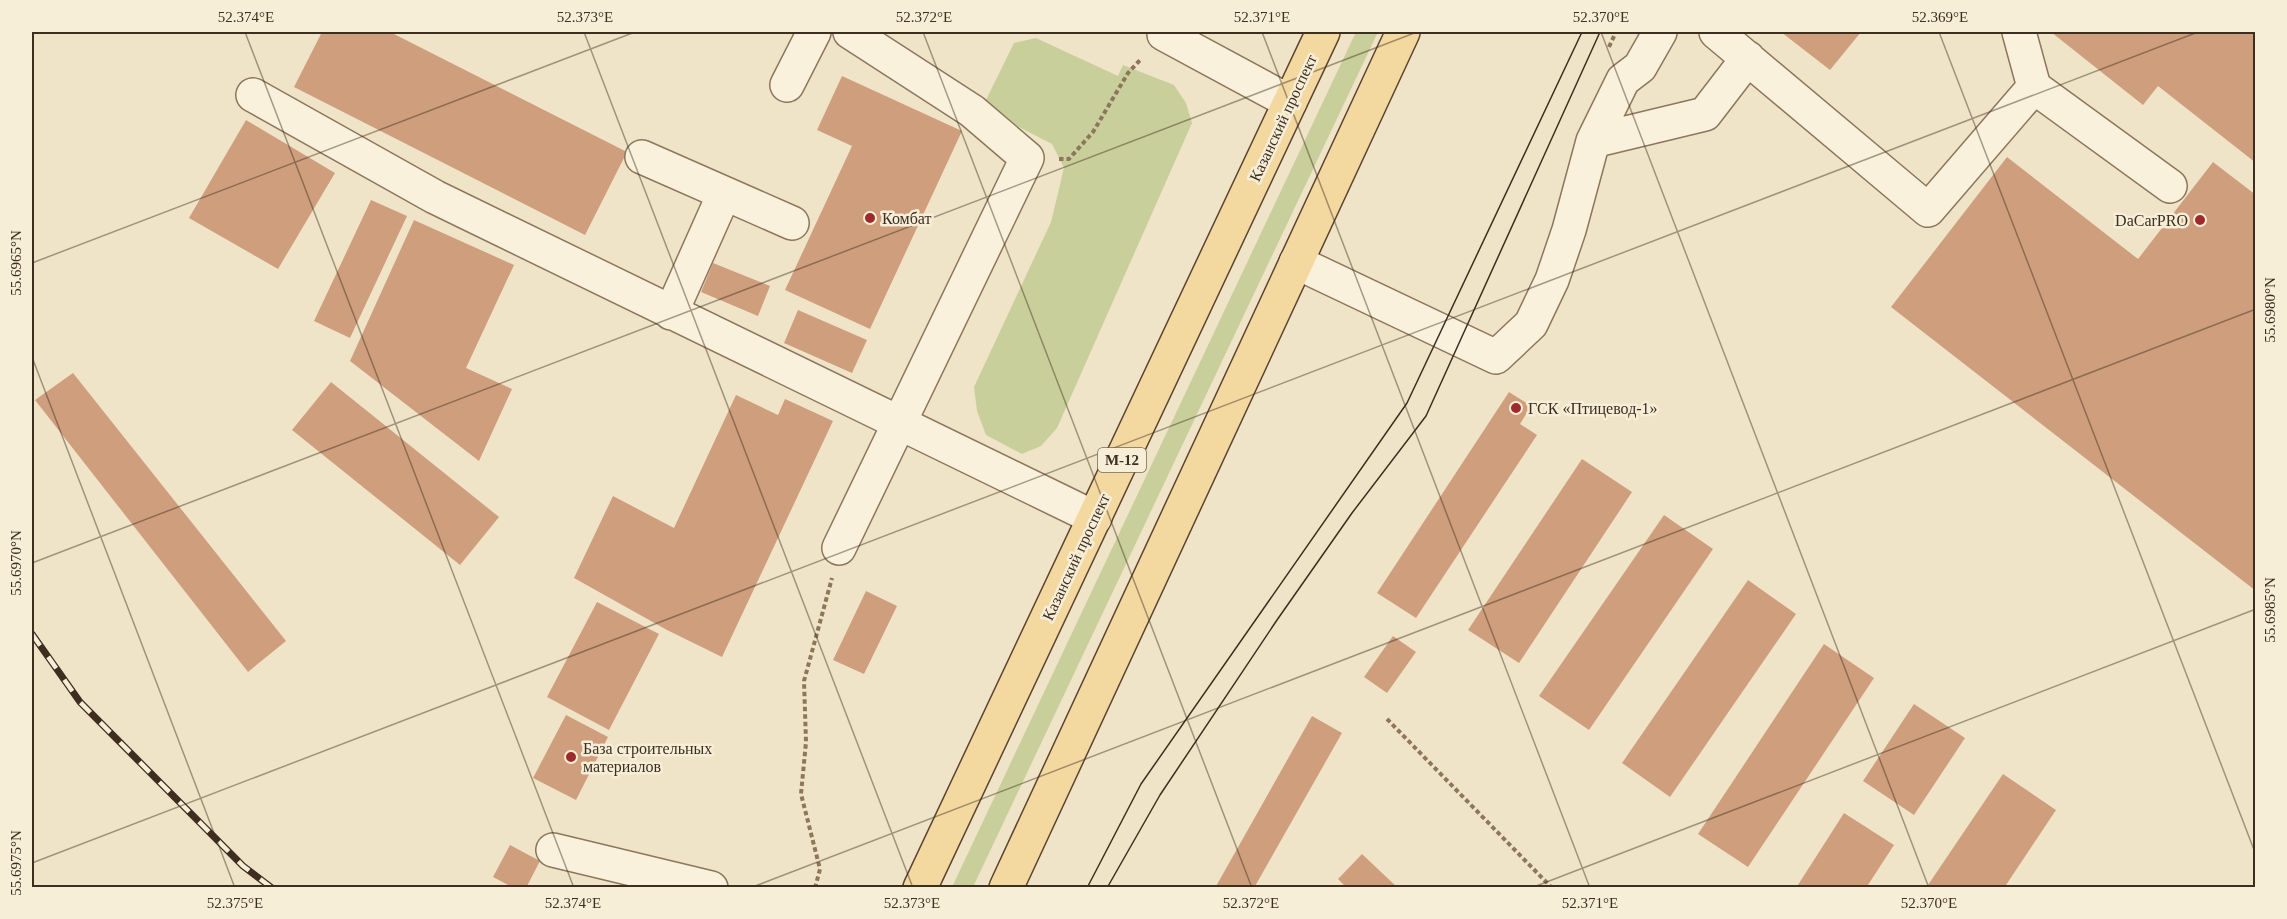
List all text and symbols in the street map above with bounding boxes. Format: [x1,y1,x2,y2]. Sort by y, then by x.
text: 52.374°E [218,9,274,25]
text: 52.373°E [557,9,613,25]
text: 52.372°E [896,9,952,25]
text: 52.371°E [1234,9,1290,25]
text: 52.370°E [1573,9,1629,25]
text: 52.369°E [1912,9,1968,25]
street label: Казанский проспект [1246,52,1321,184]
place label: Комбат [882,210,932,227]
marker: Комбат [863,211,877,225]
place label: DaCarPRO [2115,212,2188,229]
marker: DaCarPRO [2193,213,2207,227]
text: 55.6965°N [8,230,24,296]
text: 55.6980°N [2262,277,2278,343]
place label: ГСК «Птицевод-1» [1528,400,1658,418]
marker: ГСК «Птицевод-1» [1509,401,1523,415]
road number: М-12 [1098,448,1146,472]
street label: Казанский проспект [1039,491,1114,623]
text: 55.6970°N [8,530,24,596]
text: 55.6985°N [2262,577,2278,643]
place label: База строительных материалов [583,740,712,776]
marker: База строительных материалов [564,750,578,764]
text: 55.6975°N [8,830,24,896]
text: 52.375°E [207,895,263,911]
text: 52.374°E [545,895,601,911]
text: 52.373°E [884,895,940,911]
text: 52.372°E [1223,895,1279,911]
text: 52.371°E [1562,895,1618,911]
text: 52.370°E [1901,895,1957,911]

